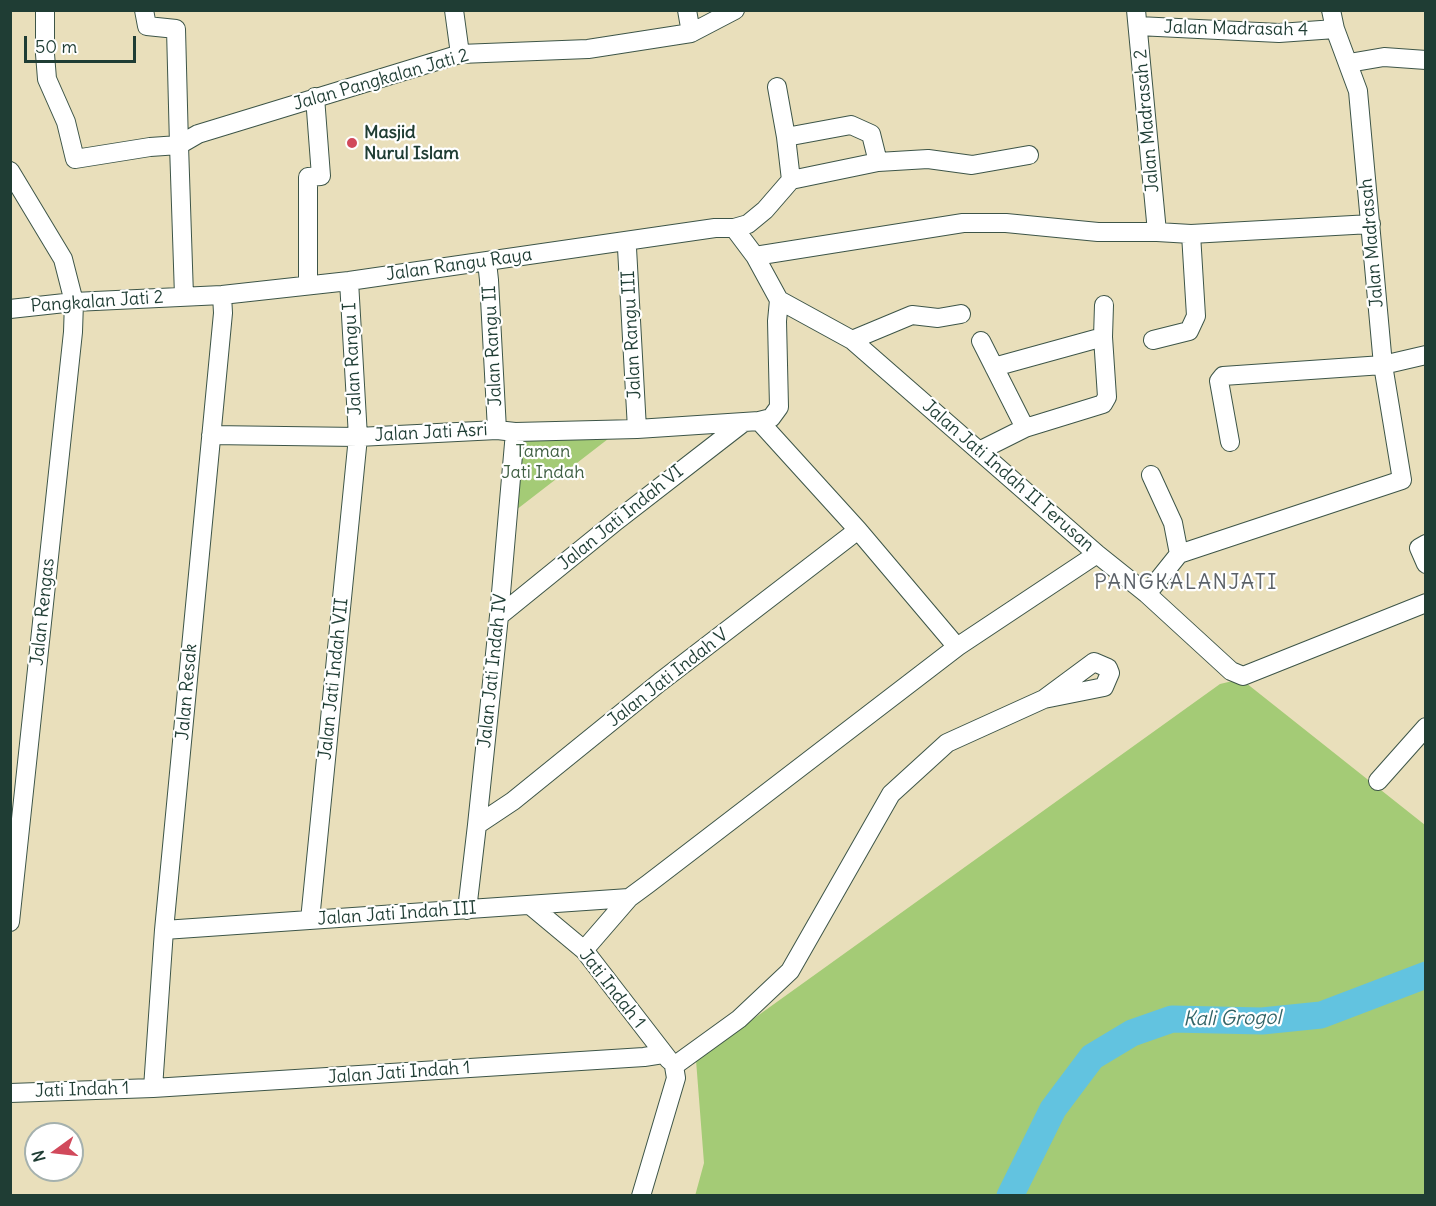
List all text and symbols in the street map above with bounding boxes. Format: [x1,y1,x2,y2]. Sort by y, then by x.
street label: Jalan Madrasah 4 [1164,17,1308,41]
scale bar [27,24,140,62]
text: 50 m [35,35,77,58]
street label: Jalan Pangkalan Jati 2 [291,45,471,115]
street label: Jalan Madrasah 2 [1130,48,1164,194]
place label: Masjid Nurul Islam [364,122,459,164]
marker: Masjid Nurul Islam [345,136,359,150]
street label: Jalan Madrasah [1356,177,1388,309]
street label: Jalan Rangu Raya [385,244,533,286]
street label: Jalan Rangu III [618,270,646,400]
street label: Jalan Rangu II [479,285,507,407]
street label: Pangkalan Jati 2 [30,287,164,317]
street label: Jalan Rangu I [339,302,367,416]
street label: Jalan Jati Indah II Terusan [918,396,1098,556]
street label: Jalan Jati Asri [374,419,488,447]
park label: Taman Jati Indah [501,441,585,484]
street label: Jalan Jati Indah VI [554,461,688,575]
street label: Jalan Rengas [27,557,59,667]
district label: PANGKALANJATI [1094,570,1278,596]
street label: Jalan Jati Indah IV [474,593,512,749]
street label: Jalan Jati Indah VII [315,597,353,761]
street label: Jalan Jati Indah V [603,624,733,732]
street label: Jalan Resak [172,643,202,741]
street label: Jalan Jati Indah III [317,898,477,930]
street label: Jati Indah 1 [574,945,650,1033]
water label: Kali Grogol [1183,1006,1281,1032]
street label: Jalan Jati Indah 1 [327,1057,471,1089]
street label: Jati Indah 1 [34,1078,130,1102]
north arrow [24,1122,84,1182]
text: N [27,1148,50,1164]

